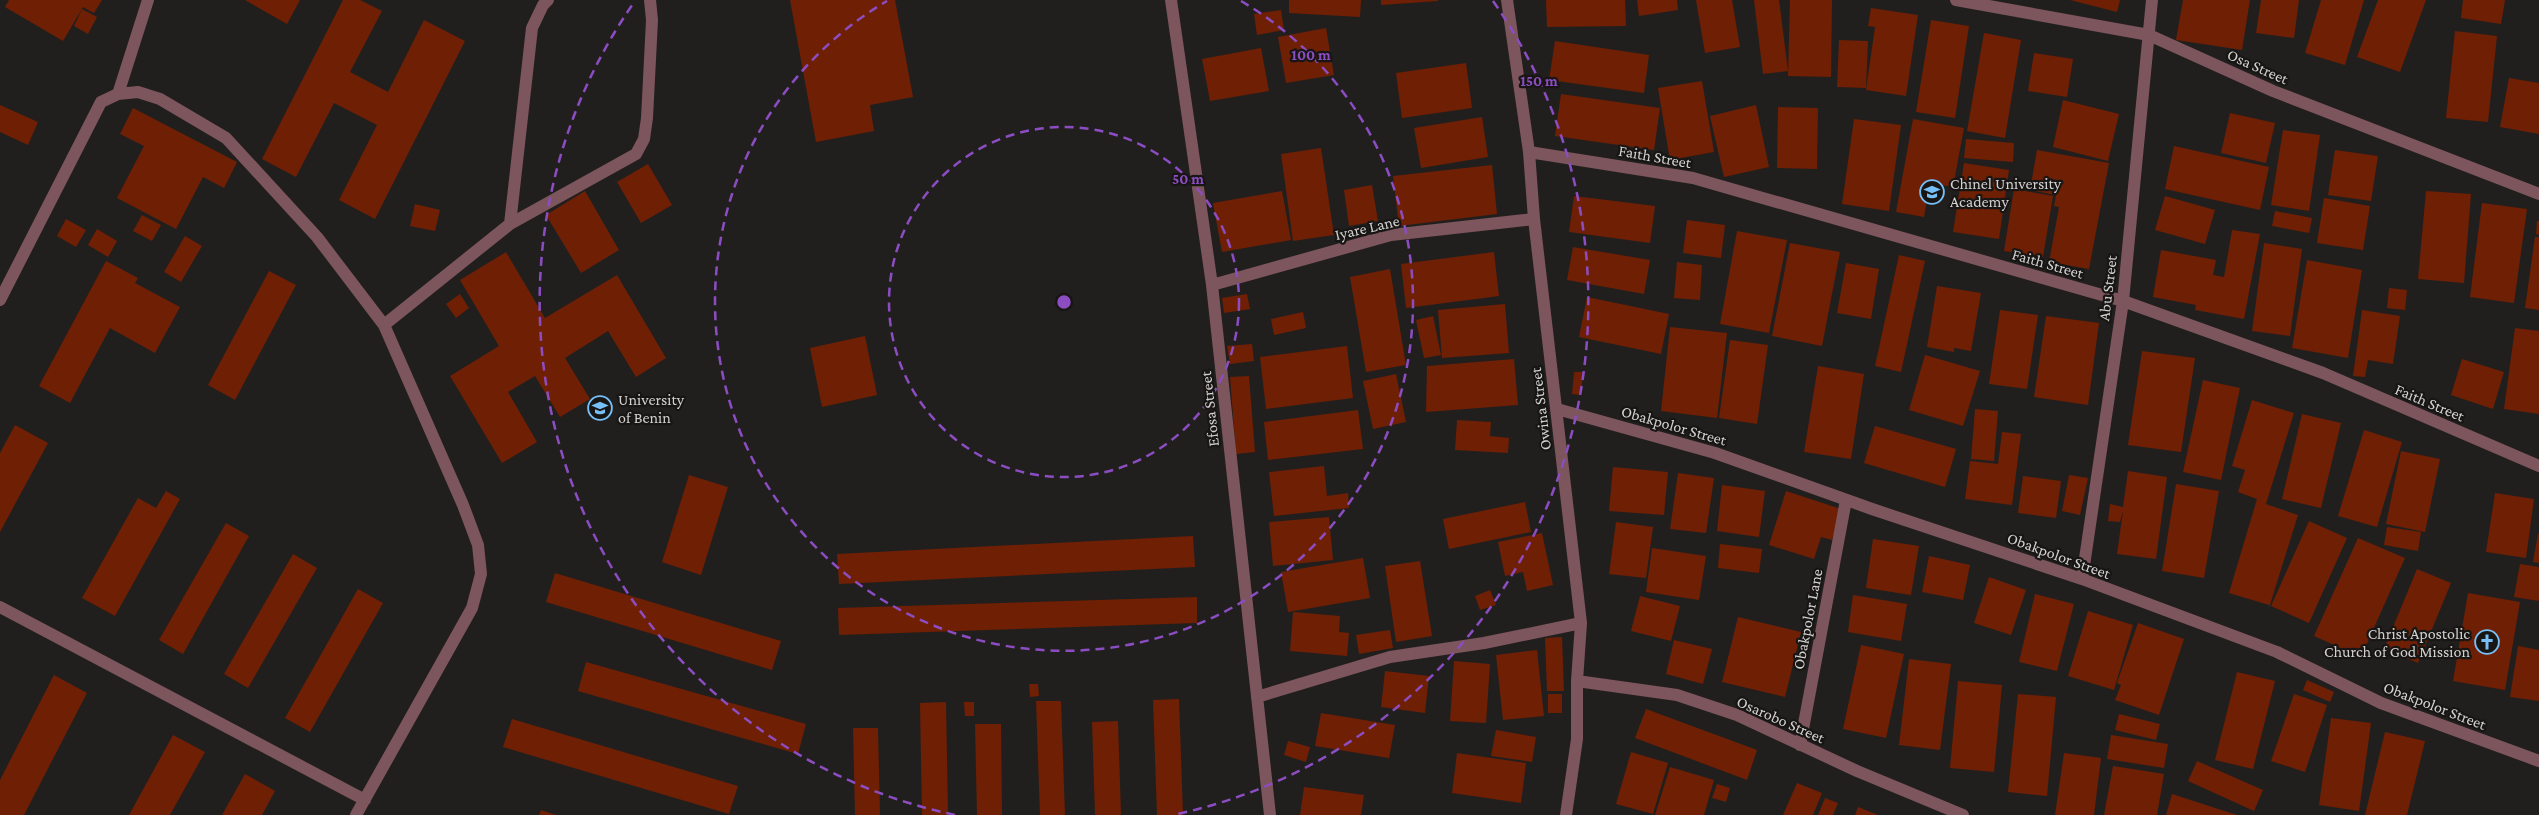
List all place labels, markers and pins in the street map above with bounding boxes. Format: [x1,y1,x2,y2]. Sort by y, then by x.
place label: Chinel University Academy [1950,175,2062,211]
school or university icon: Chinel University Academy [1919,179,1945,205]
centre of rings [1055,293,1073,311]
place label: University of Benin [618,391,685,426]
school or university icon: University of Benin [587,395,613,421]
place label: Christ Apostolic Church of God Mission [2324,625,2470,660]
church icon: Christ Apostolic Church of God Mission [2474,629,2500,655]

